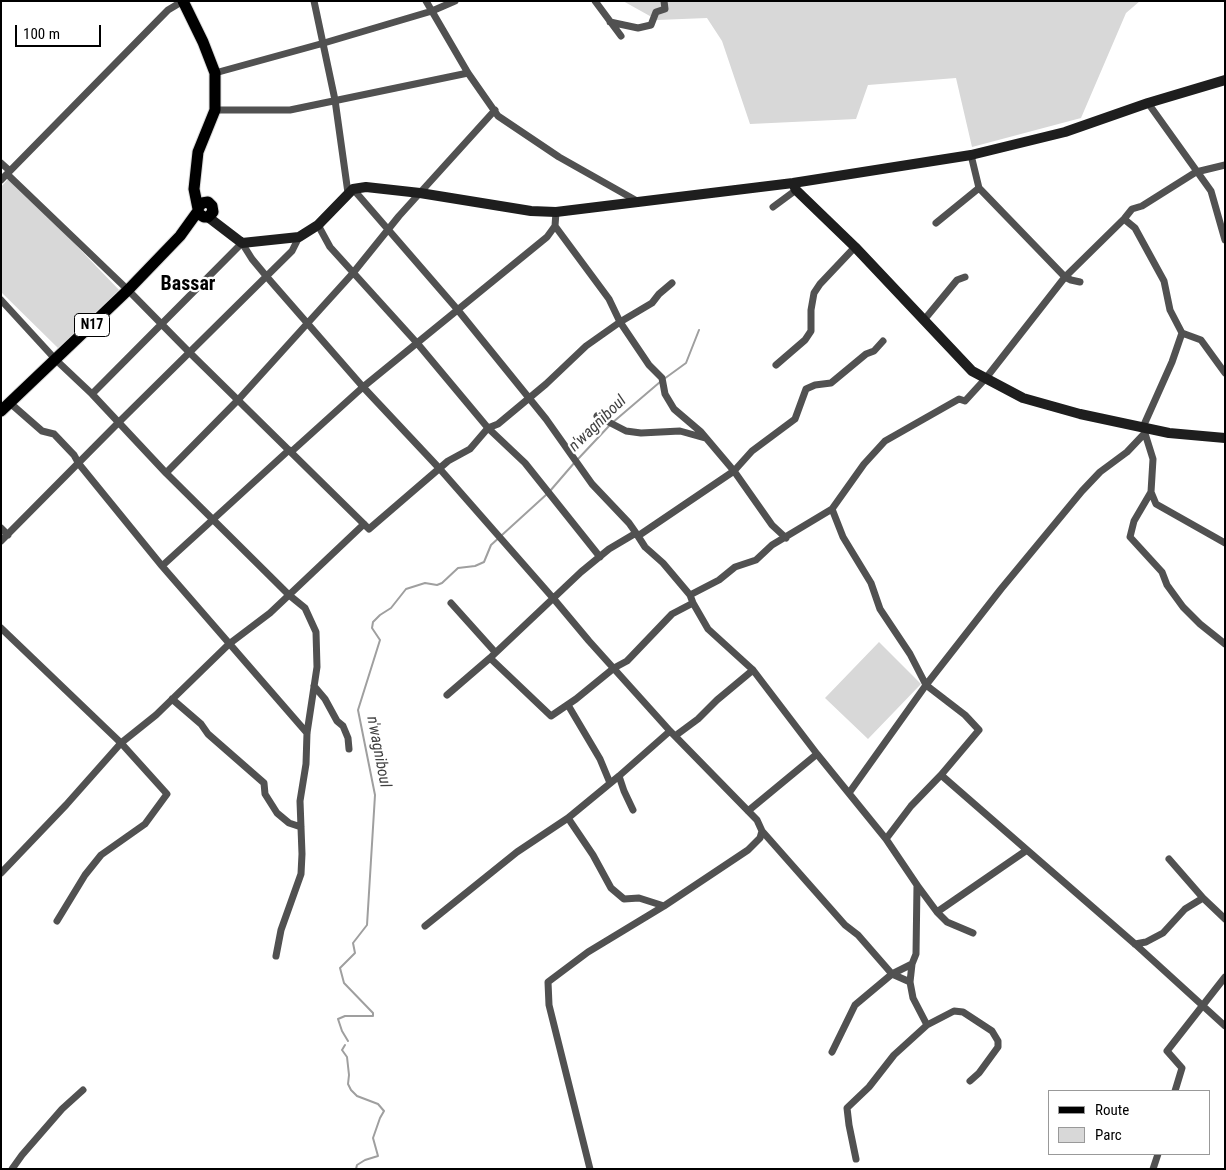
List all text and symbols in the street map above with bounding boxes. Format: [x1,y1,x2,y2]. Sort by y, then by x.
scale bar [18,15,104,47]
text: 100 m [23,25,60,43]
district label: Bassar [161,273,215,297]
road number: N17 [74,314,110,336]
water label: n'wagniboul [565,392,631,456]
water label: n'wagniboul [362,715,394,789]
legend [1048,1090,1211,1155]
text: Route [1095,1101,1129,1119]
text: Parc [1095,1126,1122,1144]

